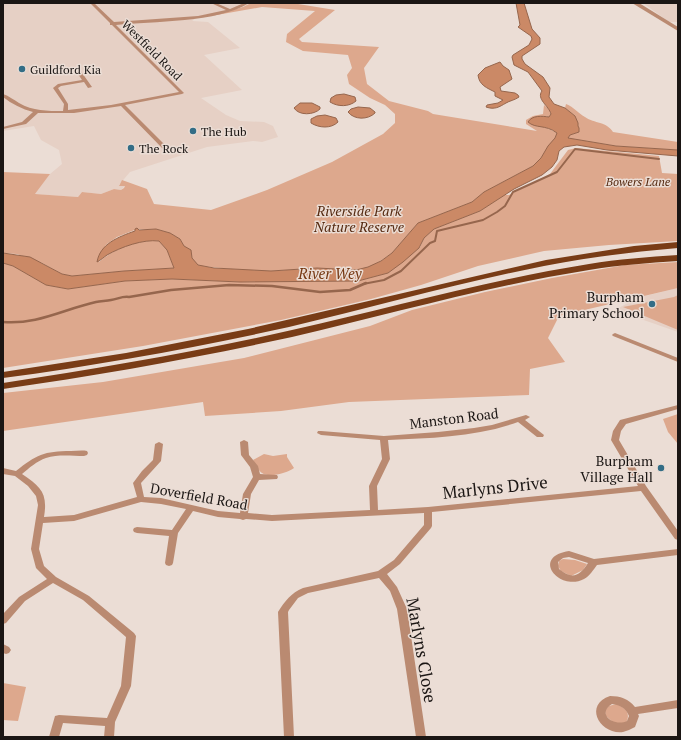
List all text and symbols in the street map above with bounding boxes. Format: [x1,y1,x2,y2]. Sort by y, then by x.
street label: Westfield Road [119,17,186,84]
place label: Guildford Kia [30,62,101,77]
marker: Guildford Kia [17,64,27,74]
place label: The Hub [201,124,247,139]
marker: The Hub [188,126,198,136]
place label: The Rock [139,141,189,156]
marker: The Rock [126,143,136,153]
park label: Bowers Lane [605,174,671,189]
park label: Riverside Park Nature Reserve [313,201,405,236]
water label: River Wey [297,263,363,283]
place label: Burpham Primary School [549,287,644,322]
marker: Burpham Primary School [647,299,657,309]
street label: Manston Road [408,403,500,433]
place label: Burpham Village Hall [580,451,653,486]
marker: Burpham Village Hall [656,463,666,473]
street label: Marlyns Drive [441,470,549,504]
street label: Doverfield Road [149,478,249,514]
street label: Marlyns Close [401,596,443,704]

